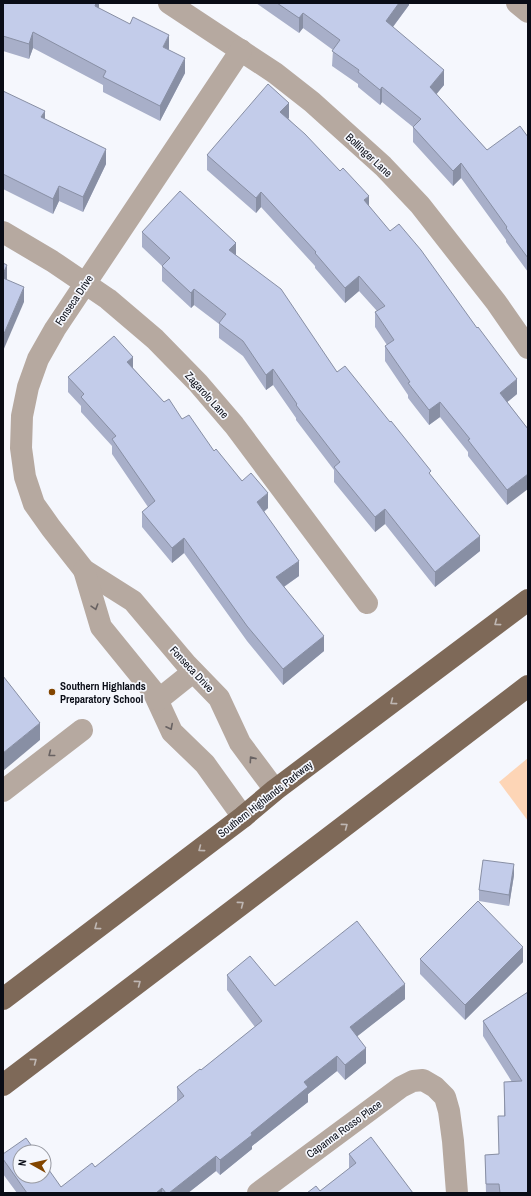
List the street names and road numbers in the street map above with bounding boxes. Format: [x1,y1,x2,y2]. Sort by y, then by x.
street label: Bollinger Lane [343,130,395,180]
street label: Fonseca Drive [52,272,96,328]
street label: Zagarolo Lane [182,369,232,421]
street label: Fonseca Drive [167,643,217,695]
street label: Southern Highlands Parkway [215,757,316,840]
street label: Capanna Rosso Place [304,1097,384,1161]

